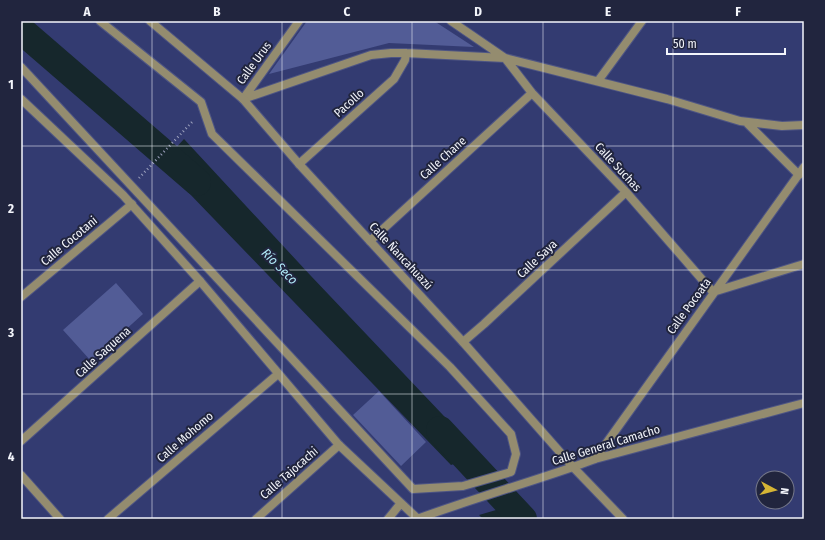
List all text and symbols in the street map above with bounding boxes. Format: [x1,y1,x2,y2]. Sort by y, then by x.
text: A [82,4,91,19]
text: B [213,4,221,19]
text: C [344,4,351,19]
text: D [474,4,482,19]
text: E [605,4,611,19]
text: F [735,4,741,19]
scale bar [667,30,785,56]
text: 50 m [673,37,697,51]
street label: Calle Urus [234,39,274,87]
text: 1 [8,77,14,92]
street label: Pacollo [331,86,367,120]
street label: Calle Chane [417,134,469,182]
street label: Calle Suchas [592,140,644,194]
text: 2 [7,201,14,216]
street label: Calle Cocotani [38,213,100,269]
street label: Calle Ñancahuazú [366,219,436,292]
street label: Calle Saya [514,237,560,281]
water label: Río Seco [259,245,301,288]
street label: Calle Pocoata [664,275,714,337]
street label: Calle Saquena [73,323,134,380]
text: 3 [7,325,14,340]
street label: Calle Mohomo [154,409,216,465]
street label: Calle General Camacho [550,422,662,468]
street label: Calle Tajocachi [257,444,321,502]
text: 4 [8,449,15,464]
north arrow [755,470,795,510]
text: N [778,487,791,495]

